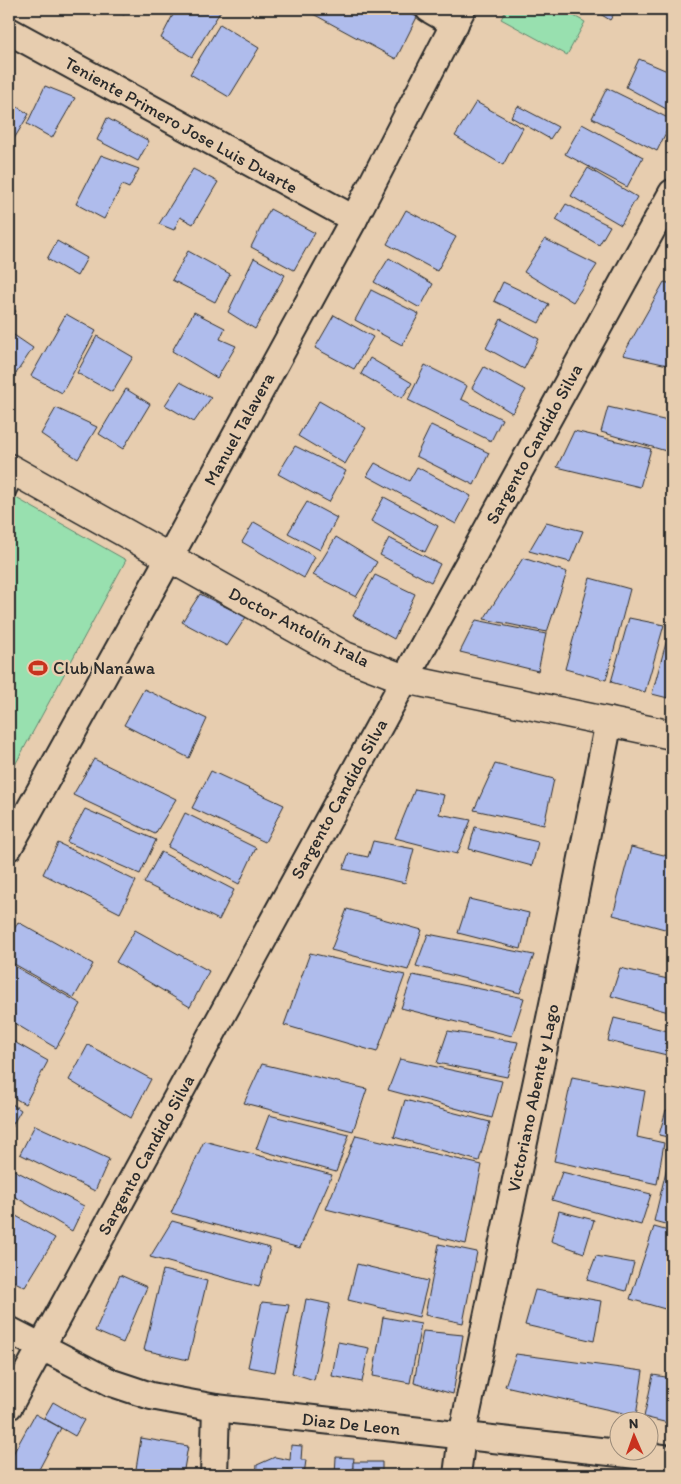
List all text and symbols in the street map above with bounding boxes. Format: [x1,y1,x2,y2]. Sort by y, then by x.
street label: Teniente Primero Jose Luis Duarte [61,52,301,198]
street label: Sargento Candido Silva [481,360,587,528]
street label: Manuel Talavera [199,368,280,490]
street label: Doctor Antolín Irala [225,582,373,672]
sports icon: Club Nanawa [27,657,49,679]
place label: Club Nanawa [53,657,156,679]
street label: Sargento Candido Silva [286,715,392,883]
street label: Victoriano Abente y Lago [502,1002,564,1194]
street label: Sargento Candido Silva [93,1071,199,1239]
street label: Diaz De Leon [301,1408,401,1440]
north arrow [608,1412,658,1462]
text: N [629,1415,639,1432]

